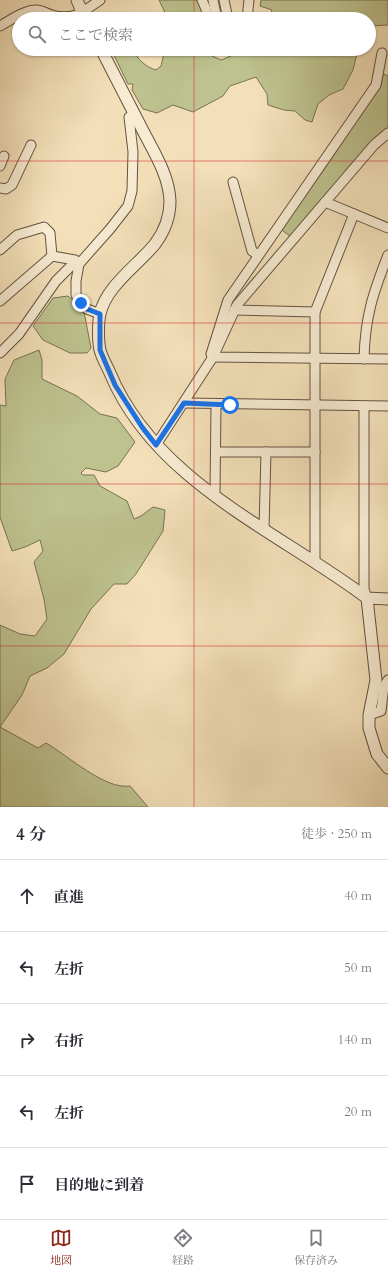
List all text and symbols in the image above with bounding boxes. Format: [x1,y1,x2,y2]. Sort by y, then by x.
search box [12,12,376,56]
icon: search [26,23,48,45]
text: ここで検索 [58,25,133,45]
route end [72,294,90,312]
route start [221,396,239,414]
text: 4 分 [16,823,46,846]
text: 徒歩 · 250 m [301,825,372,843]
icon: ahead [16,885,38,907]
text: 直進 [54,887,84,907]
text: 40 m [344,887,372,905]
icon: left [16,957,38,979]
text: 左折 [54,959,84,979]
text: 50 m [344,959,372,977]
icon: right [16,1029,38,1051]
text: 右折 [54,1031,84,1051]
text: 140 m [338,1031,372,1049]
icon: left [16,1101,38,1123]
text: 左折 [54,1103,84,1123]
text: 20 m [344,1103,372,1121]
icon: arrive [16,1173,38,1195]
text: 目的地に到着 [54,1175,144,1195]
tab: 地図 [50,1227,72,1268]
tab: 経路 [172,1227,194,1268]
tab: 保存済み [294,1227,338,1268]

